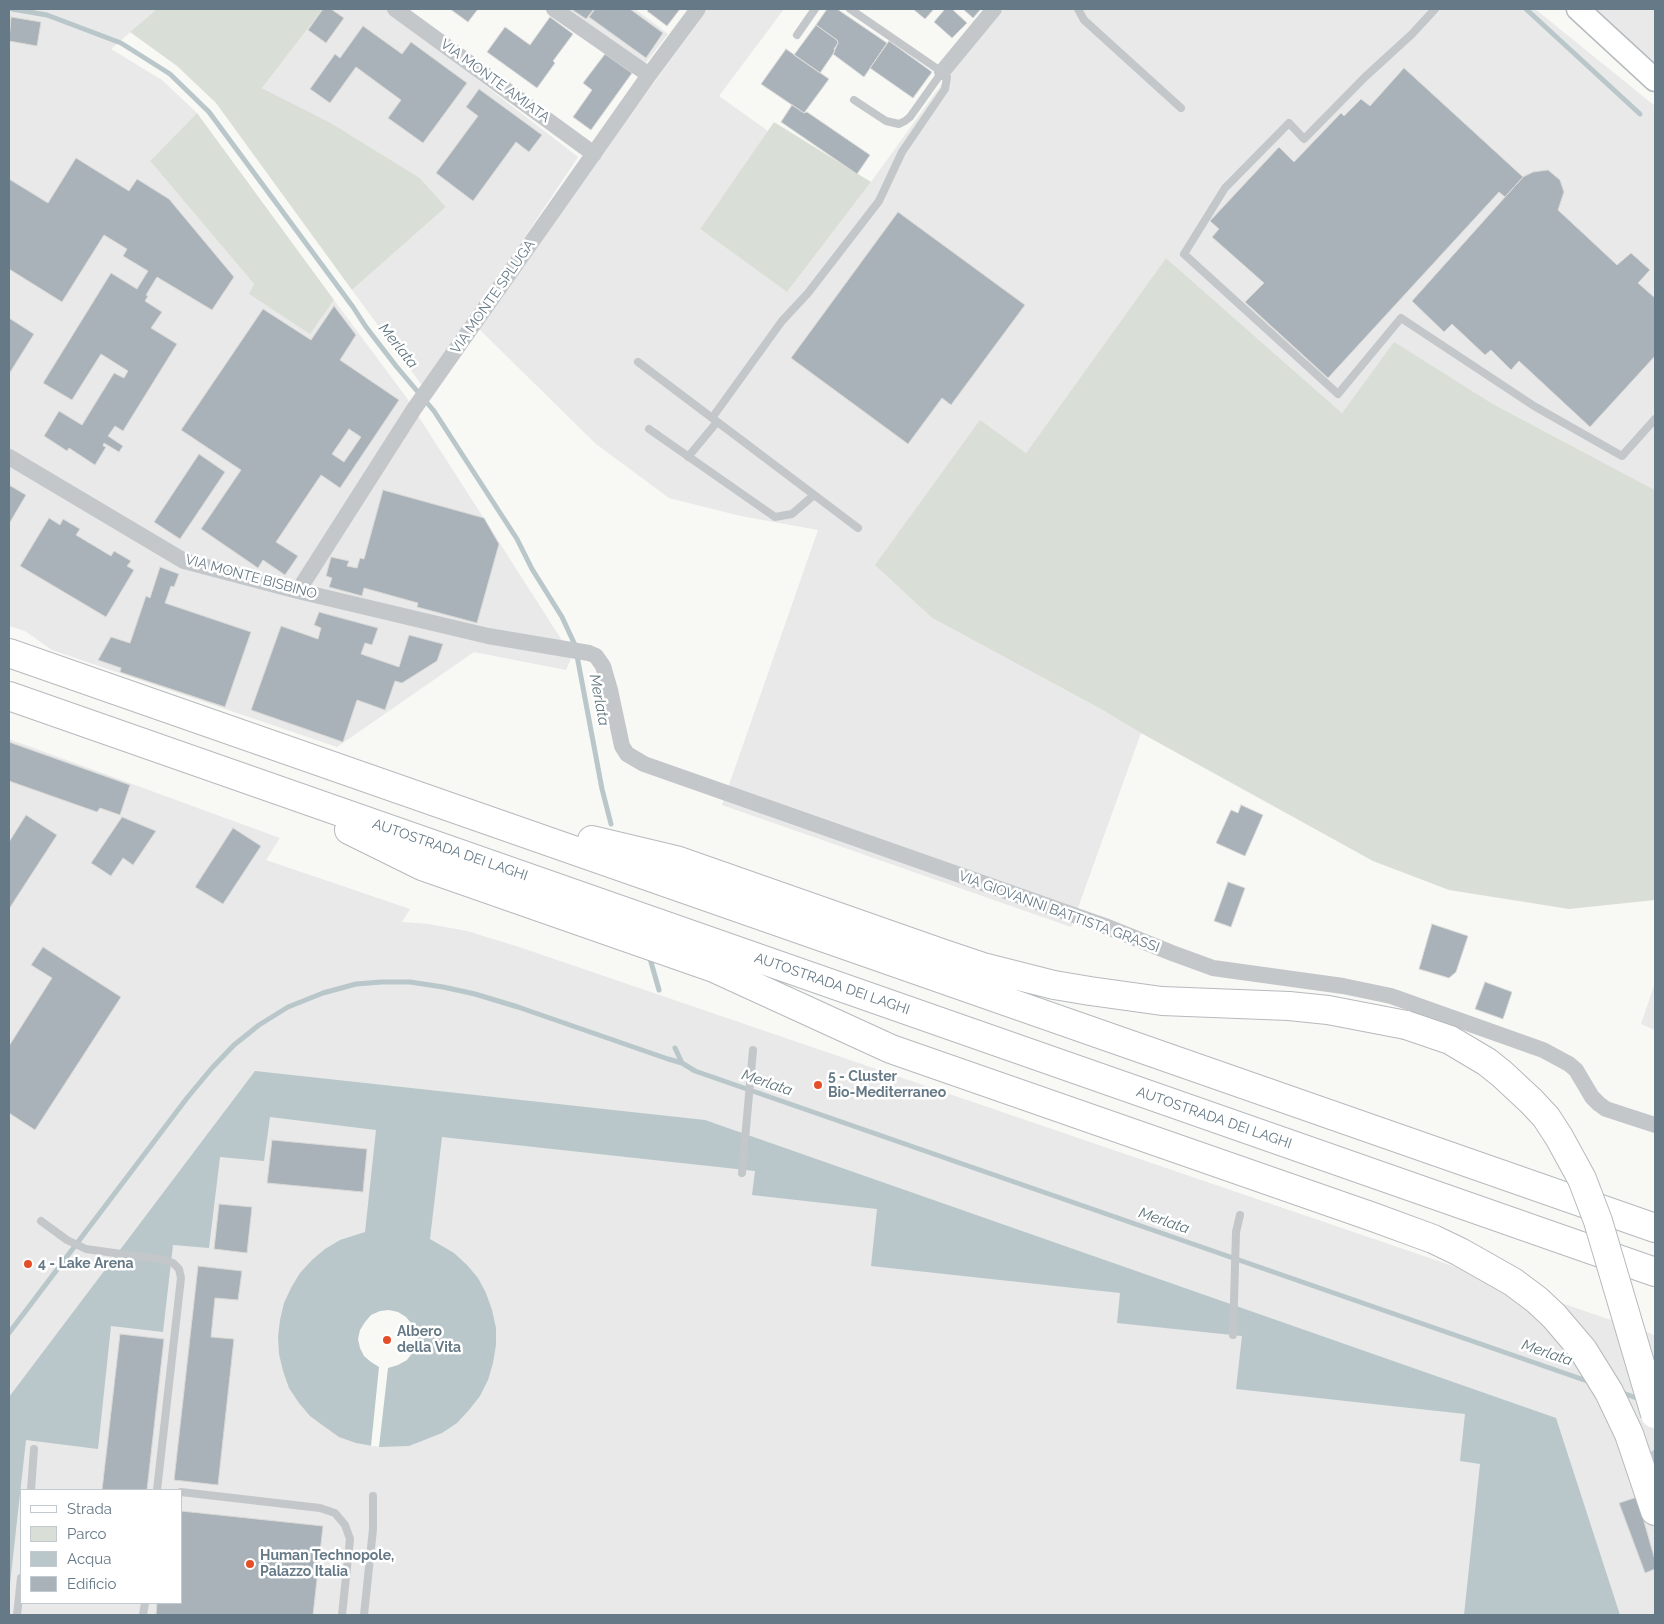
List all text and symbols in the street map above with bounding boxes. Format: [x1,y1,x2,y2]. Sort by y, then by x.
street label: VIA MONTE AMIATA [437,36,553,126]
street label: VIA MONTE SPLUGA [447,237,539,357]
water label: Merlata [375,320,421,372]
street label: VIA MONTE BISBINO [183,551,319,603]
water label: Merlata [585,673,613,727]
street label: AUTOSTRADA DEI LAGHI [370,815,530,885]
street label: VIA GIOVANNI BATTISTA GRASSI [956,868,1162,956]
street label: AUTOSTRADA DEI LAGHI [752,949,912,1019]
water label: Merlata [739,1066,795,1100]
place label: 5 - Cluster Bio-Mediterraneo [828,1069,946,1102]
marker: 5 - Cluster Bio-Mediterraneo [812,1079,824,1091]
street label: AUTOSTRADA DEI LAGHI [1134,1083,1294,1153]
water label: Merlata [1136,1204,1192,1238]
place label: 4 - Lake Arena [38,1256,134,1272]
marker: 4 - Lake Arena [22,1258,34,1270]
place label: Albero della Vita [397,1324,461,1356]
marker: Albero della Vita [381,1334,393,1346]
water label: Merlata [1519,1336,1575,1370]
legend [20,1489,182,1604]
text: Strada [67,1500,112,1518]
text: Parco [67,1525,107,1543]
place label: Human Technopole, Palazzo Italia [260,1548,394,1580]
text: Acqua [67,1550,111,1568]
marker: Human Technopole, Palazzo Italia [244,1558,256,1570]
text: Edificio [67,1575,117,1593]

